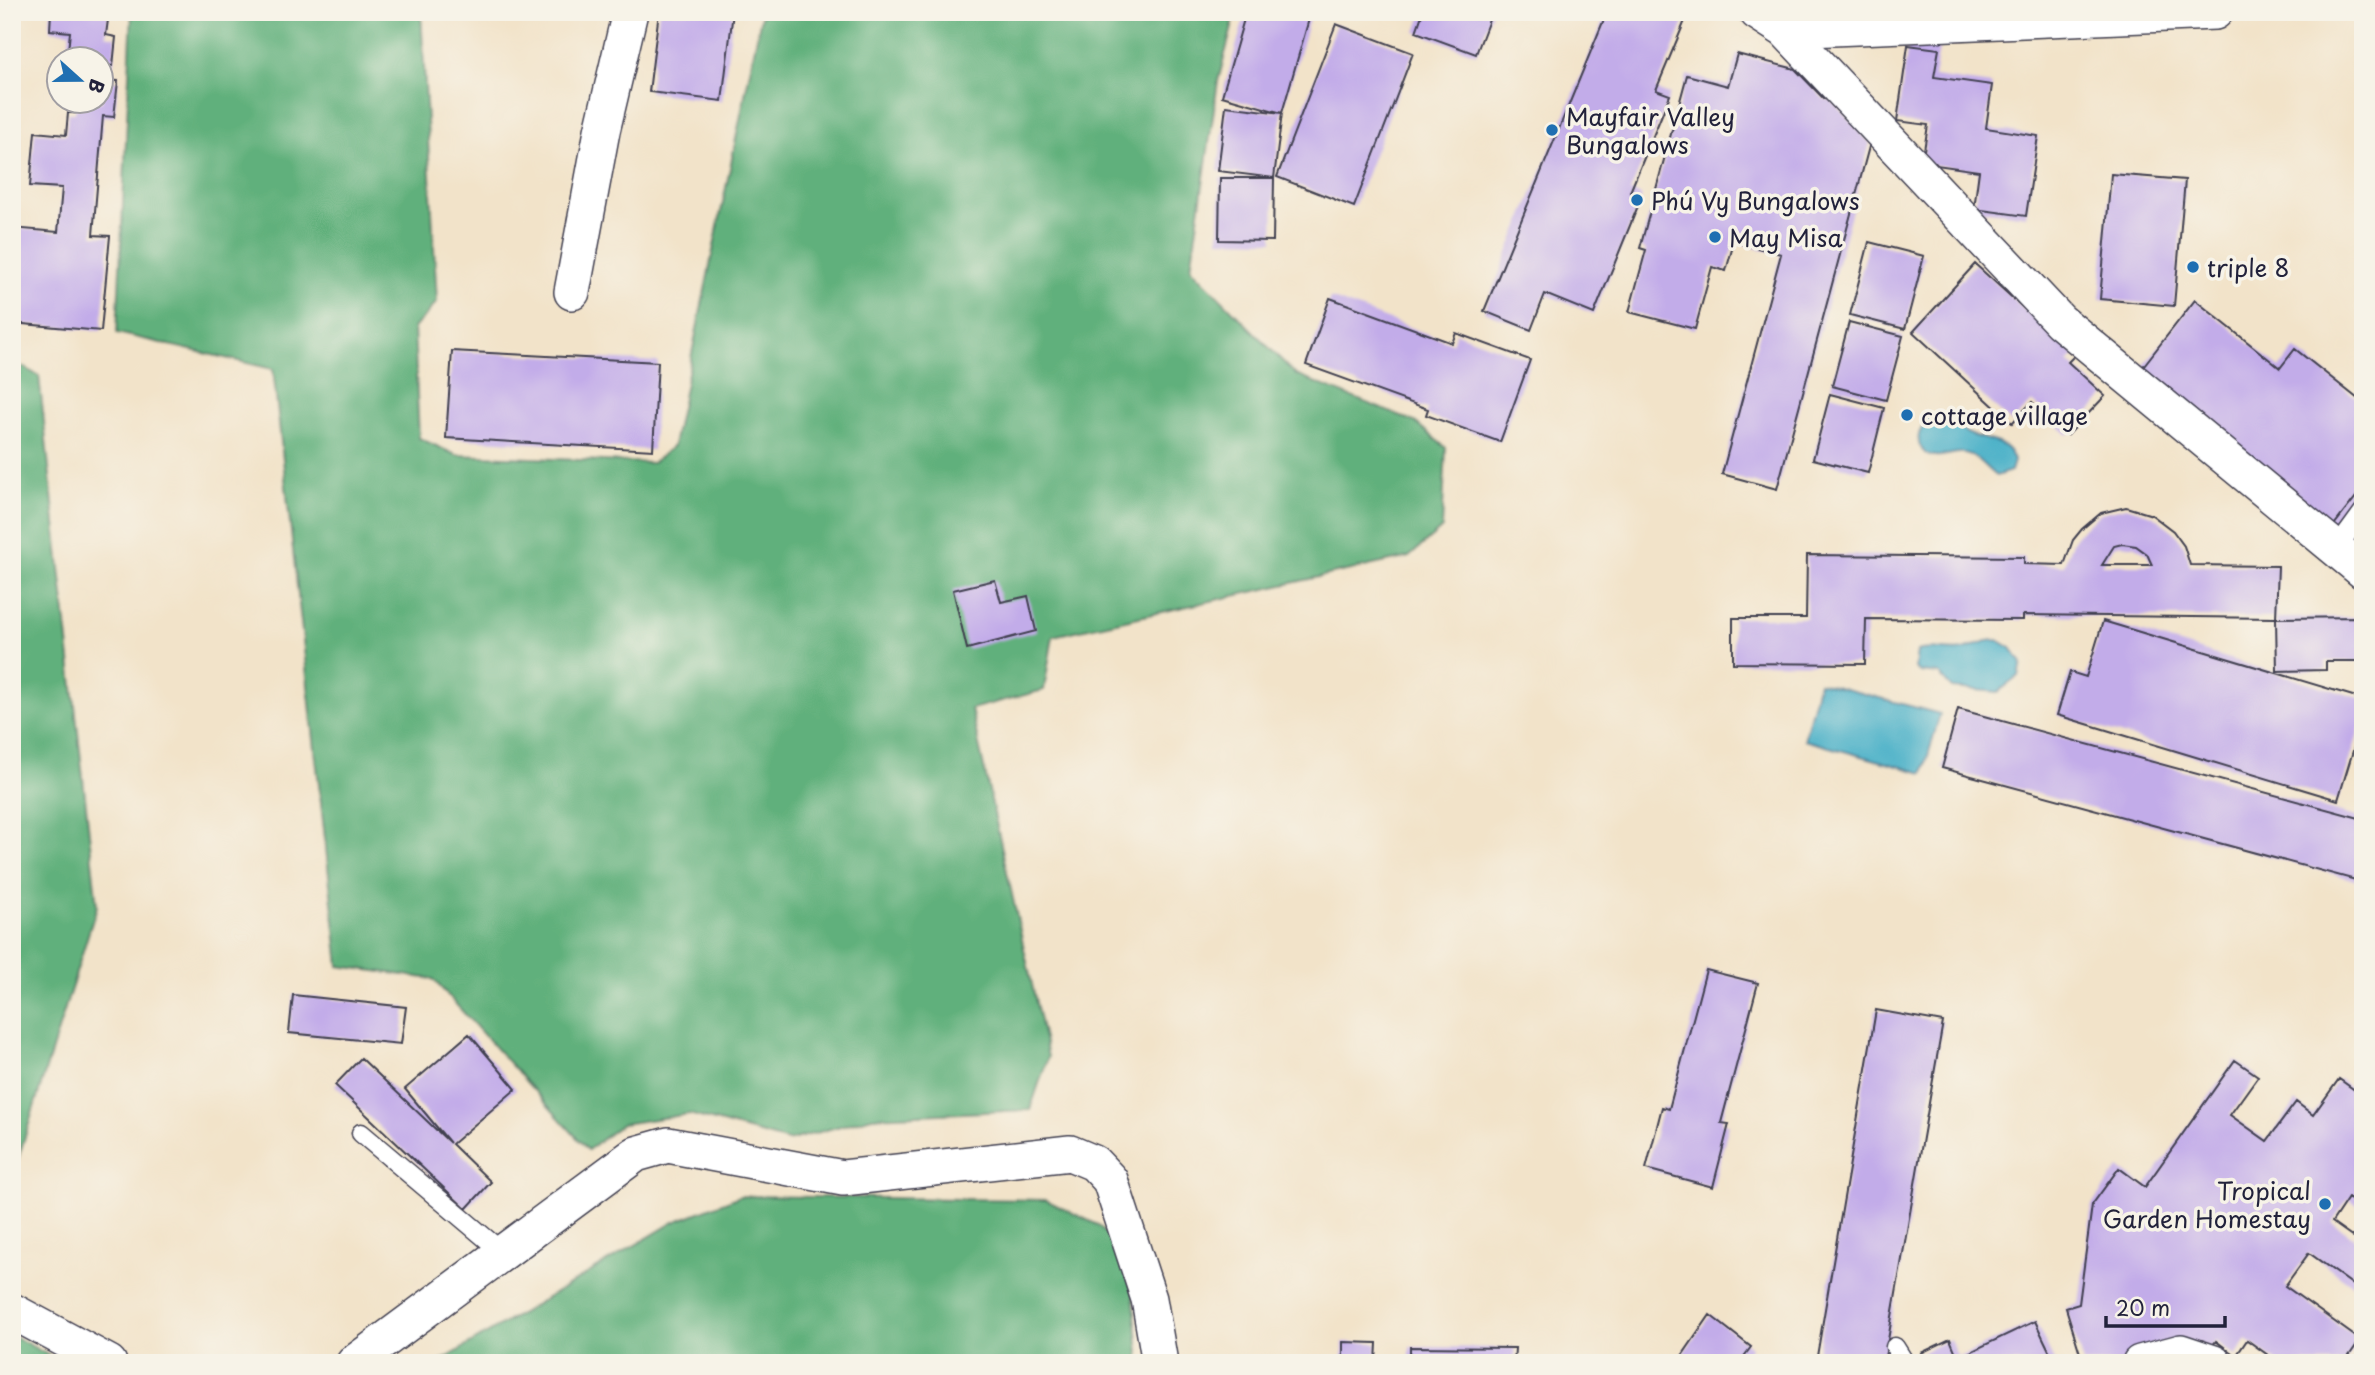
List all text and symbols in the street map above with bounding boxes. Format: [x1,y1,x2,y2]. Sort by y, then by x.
north arrow [46,46,116,116]
text: B [81,75,112,98]
place label: Mayfair Valley Bungalows [1566,98,1735,162]
marker: Mayfair Valley Bungalows [1544,122,1560,138]
place label: Phú Vy Bungalows [1651,182,1860,218]
marker: Phú Vy Bungalows [1629,192,1645,208]
place label: May Misa [1729,219,1843,255]
marker: May Misa [1707,229,1723,245]
place label: triple 8 [2207,249,2290,285]
marker: triple 8 [2185,259,2201,275]
place label: cottage village [1921,397,2088,433]
marker: cottage village [1899,407,1915,423]
place label: Tropical Garden Homestay [2103,1172,2311,1236]
marker: Tropical Garden Homestay [2317,1196,2333,1212]
scale bar [2106,1284,2224,1328]
text: 20 m [2116,1291,2170,1323]

